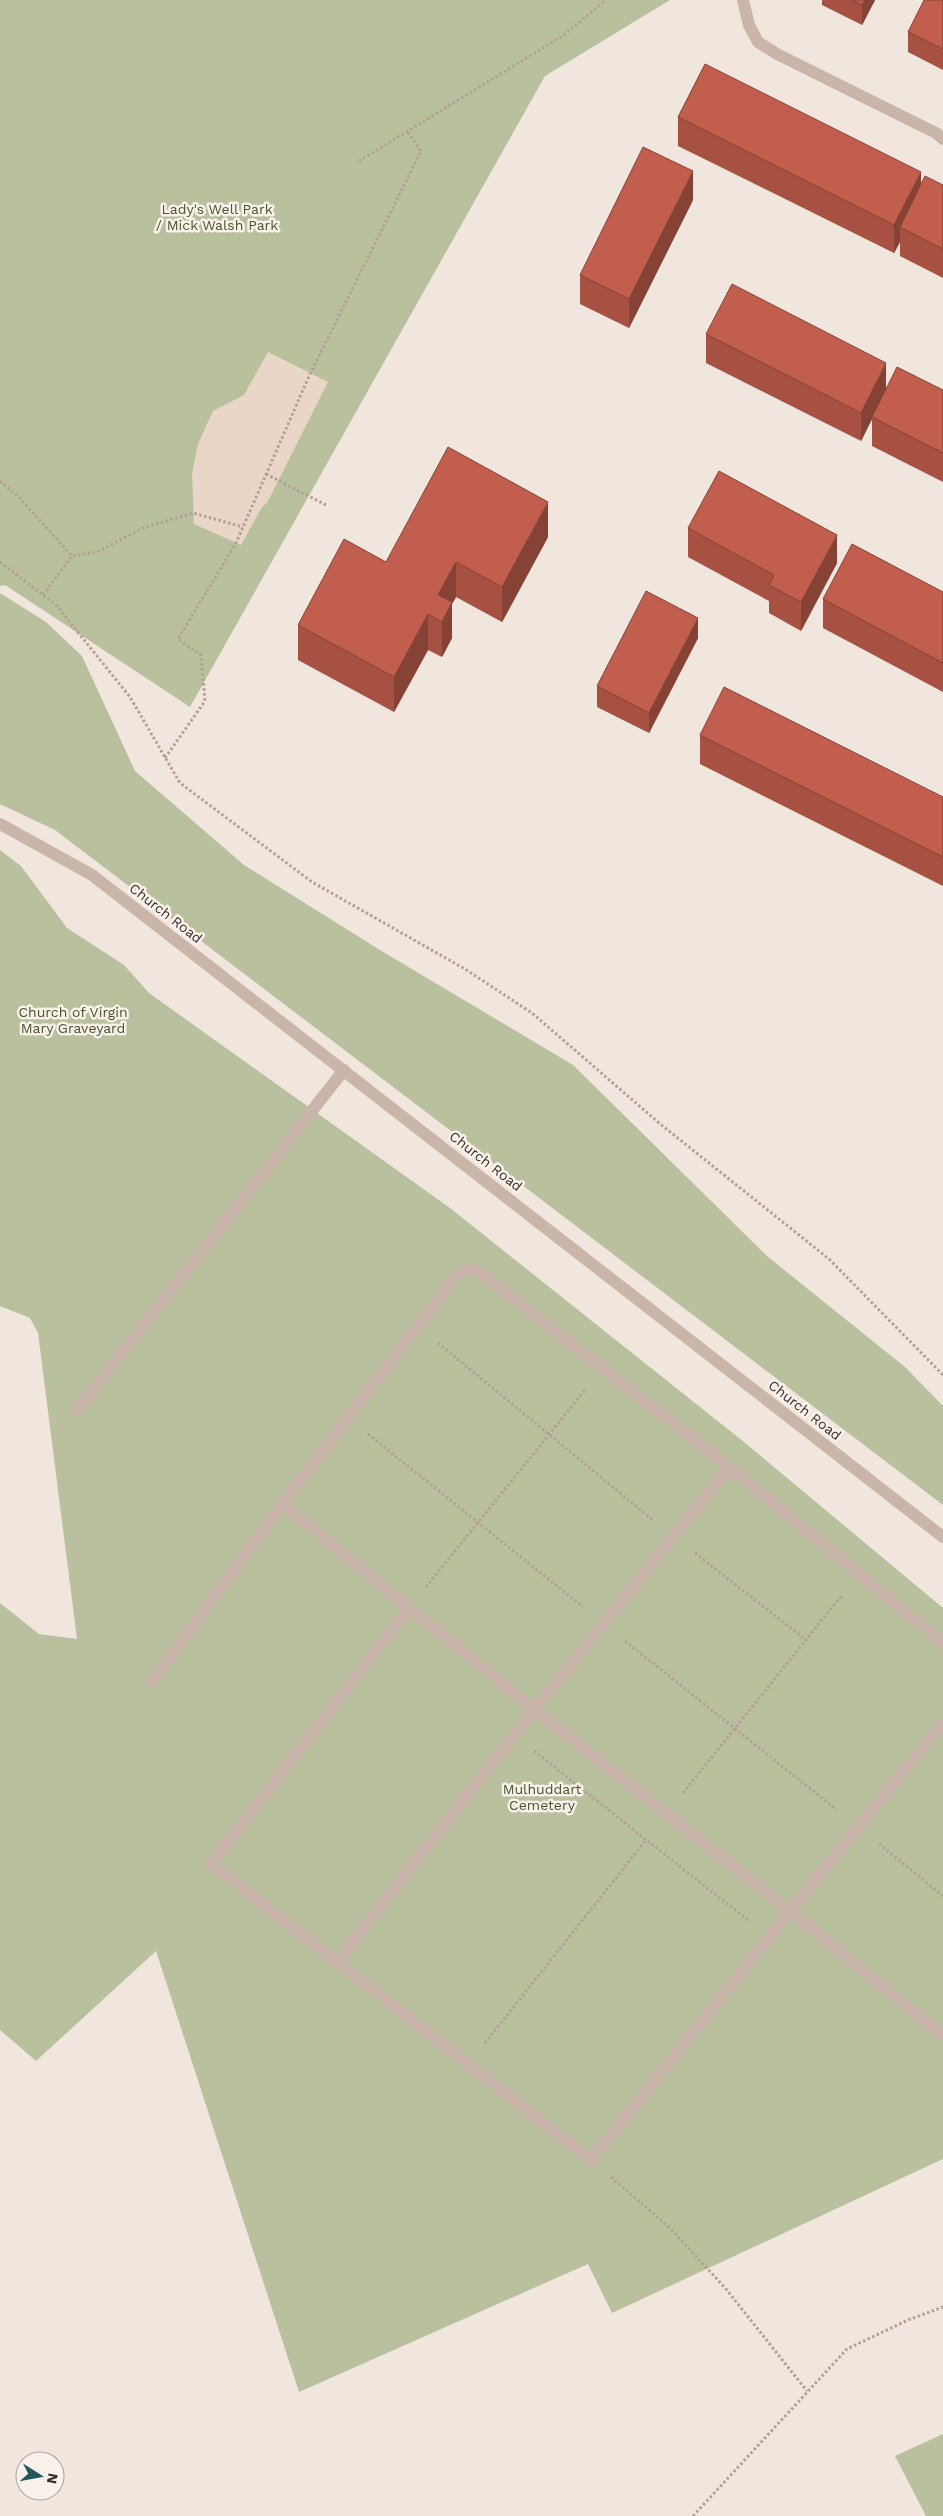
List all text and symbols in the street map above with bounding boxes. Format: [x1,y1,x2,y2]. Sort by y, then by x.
park label: Lady's Well Park / Mick Walsh Park [156,201,278,233]
street label: Church Road [126,880,206,946]
park label: Church of Virgin Mary Graveyard [18,1004,128,1036]
street label: Church Road [446,1128,526,1194]
street label: Church Road [765,1377,845,1443]
park label: Mulhuddart Cemetery [503,1781,581,1813]
north arrow [15,2451,65,2501]
text: N [44,2472,62,2485]

